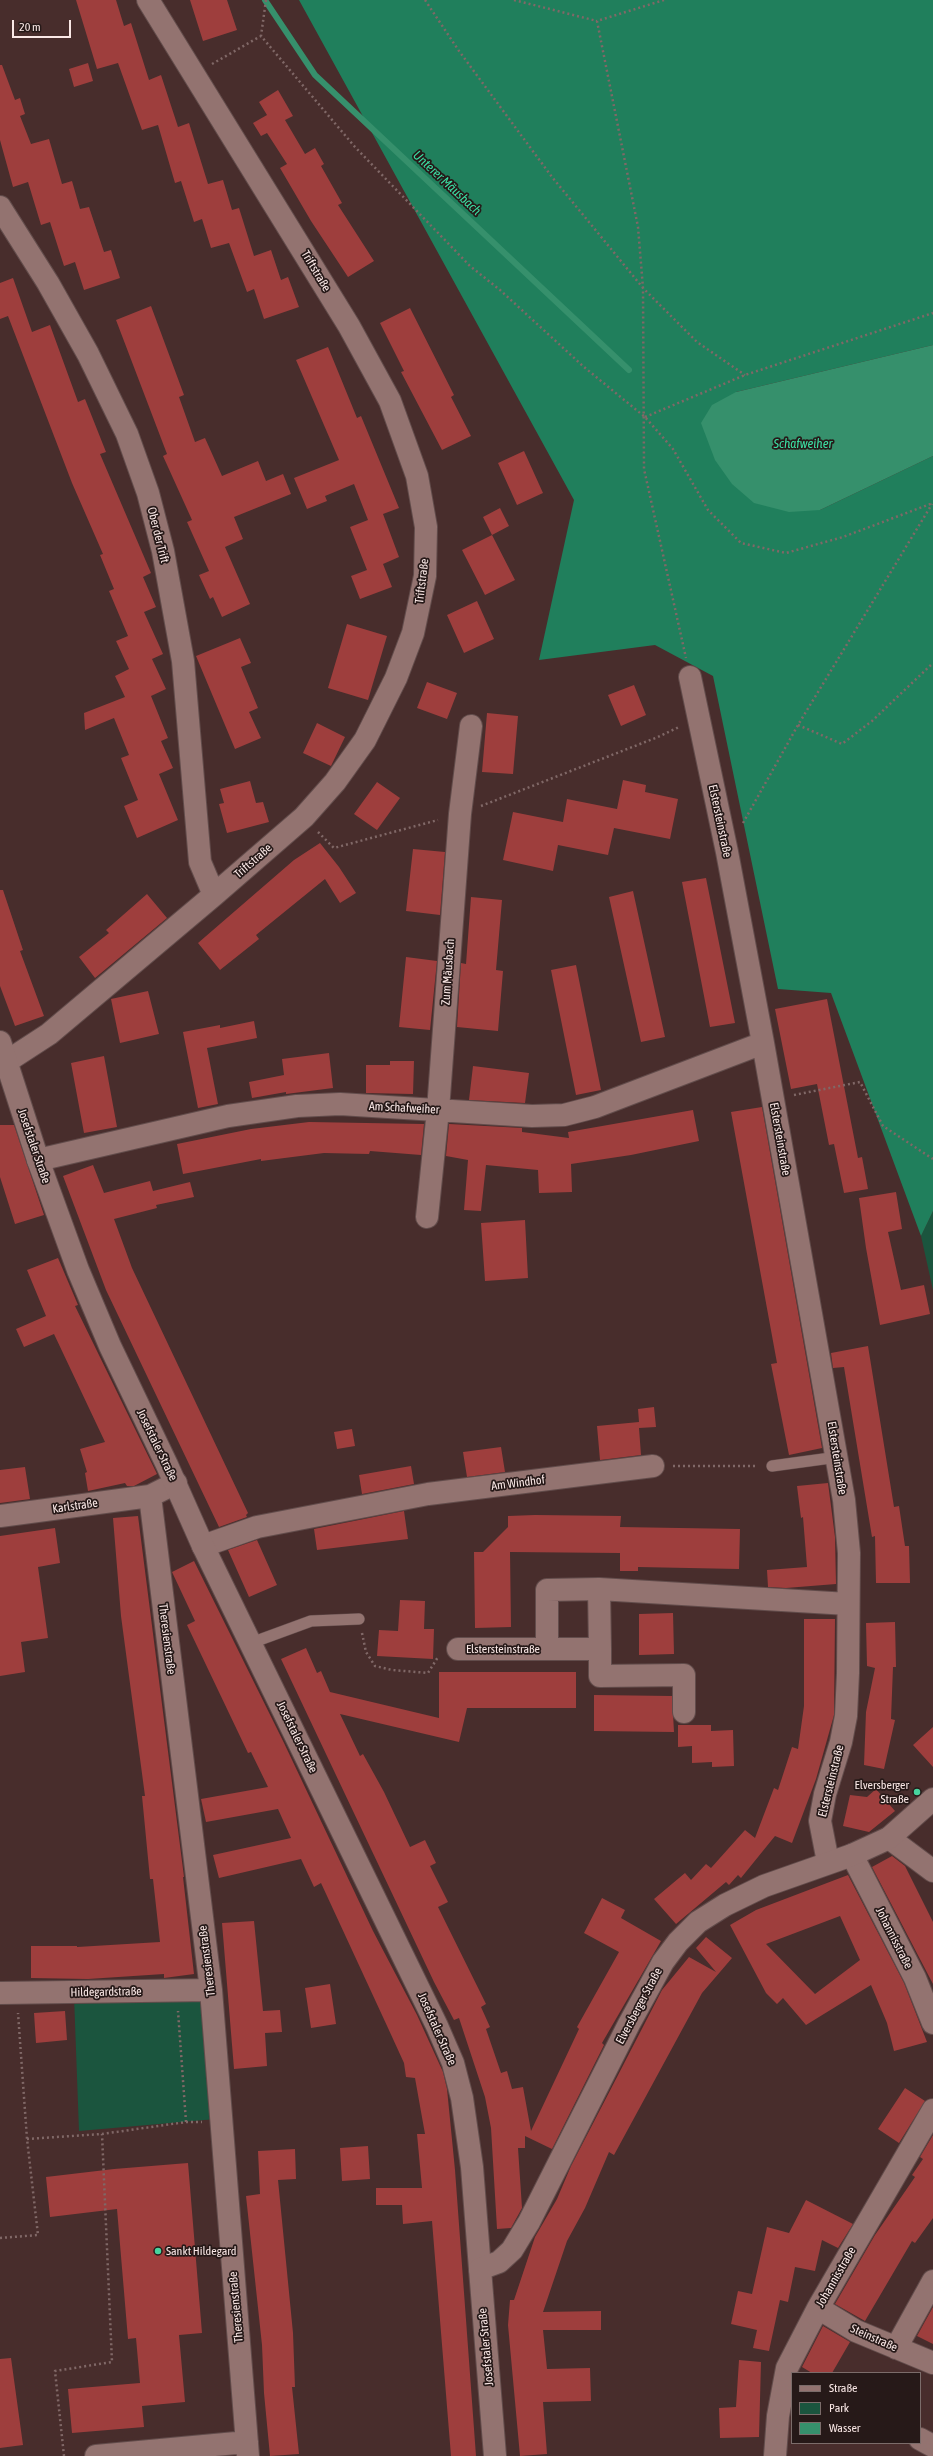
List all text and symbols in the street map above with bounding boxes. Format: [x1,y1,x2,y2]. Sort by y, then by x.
scale bar [14,12,73,38]
text: 20 m [19,20,41,34]
water label: Unterer Mäusbach [410,147,484,219]
street label: Triftstraße [298,248,334,294]
water label: Schafweiher [774,436,832,452]
street label: Ober der Trift [144,505,172,565]
street label: Triftstraße [412,558,432,604]
street label: Elstersteinstraße [705,783,735,859]
street label: Triftstraße [231,841,275,881]
street label: Zum Mäusbach [438,938,458,1006]
street label: Am Schafweiher [368,1099,440,1117]
street label: Elstersteinstraße [766,1101,794,1177]
street label: Josefstaler Straße [15,1107,53,1185]
street label: Josefstaler Straße [133,1407,181,1483]
street label: Elstersteinstraße [824,1420,850,1496]
street label: Am Windhof [490,1473,546,1493]
street label: Karlstraße [51,1496,99,1516]
street label: Theresienstraße [156,1603,178,1675]
street label: Elstersteinstraße [466,1642,540,1656]
street label: Josefstaler Straße [273,1699,321,1775]
street label: Elstersteinstraße [815,1743,847,1819]
place label: Elversberger Straße [855,1778,909,1806]
marker: Elversberger Straße [912,1787,922,1797]
street label: Johannisstraße [872,1905,916,1971]
street label: Theresienstraße [196,1925,218,1997]
street label: Elversberger Straße [613,1965,665,2047]
street label: Hildegardstraße [70,1984,142,2000]
street label: Josefstaler Straße [415,1990,459,2068]
place label: Sankt Hildegard [166,2244,236,2258]
street label: Johannisstraße [813,2244,859,2310]
marker: Sankt Hildegard [153,2246,163,2256]
street label: Theresienstraße [226,2271,246,2343]
street label: Josefstaler Straße [475,2308,497,2386]
street label: Steinstraße [848,2321,900,2355]
legend [791,2372,921,2444]
text: Straße [829,2381,857,2395]
text: Park [829,2401,849,2415]
text: Wasser [829,2421,860,2435]

